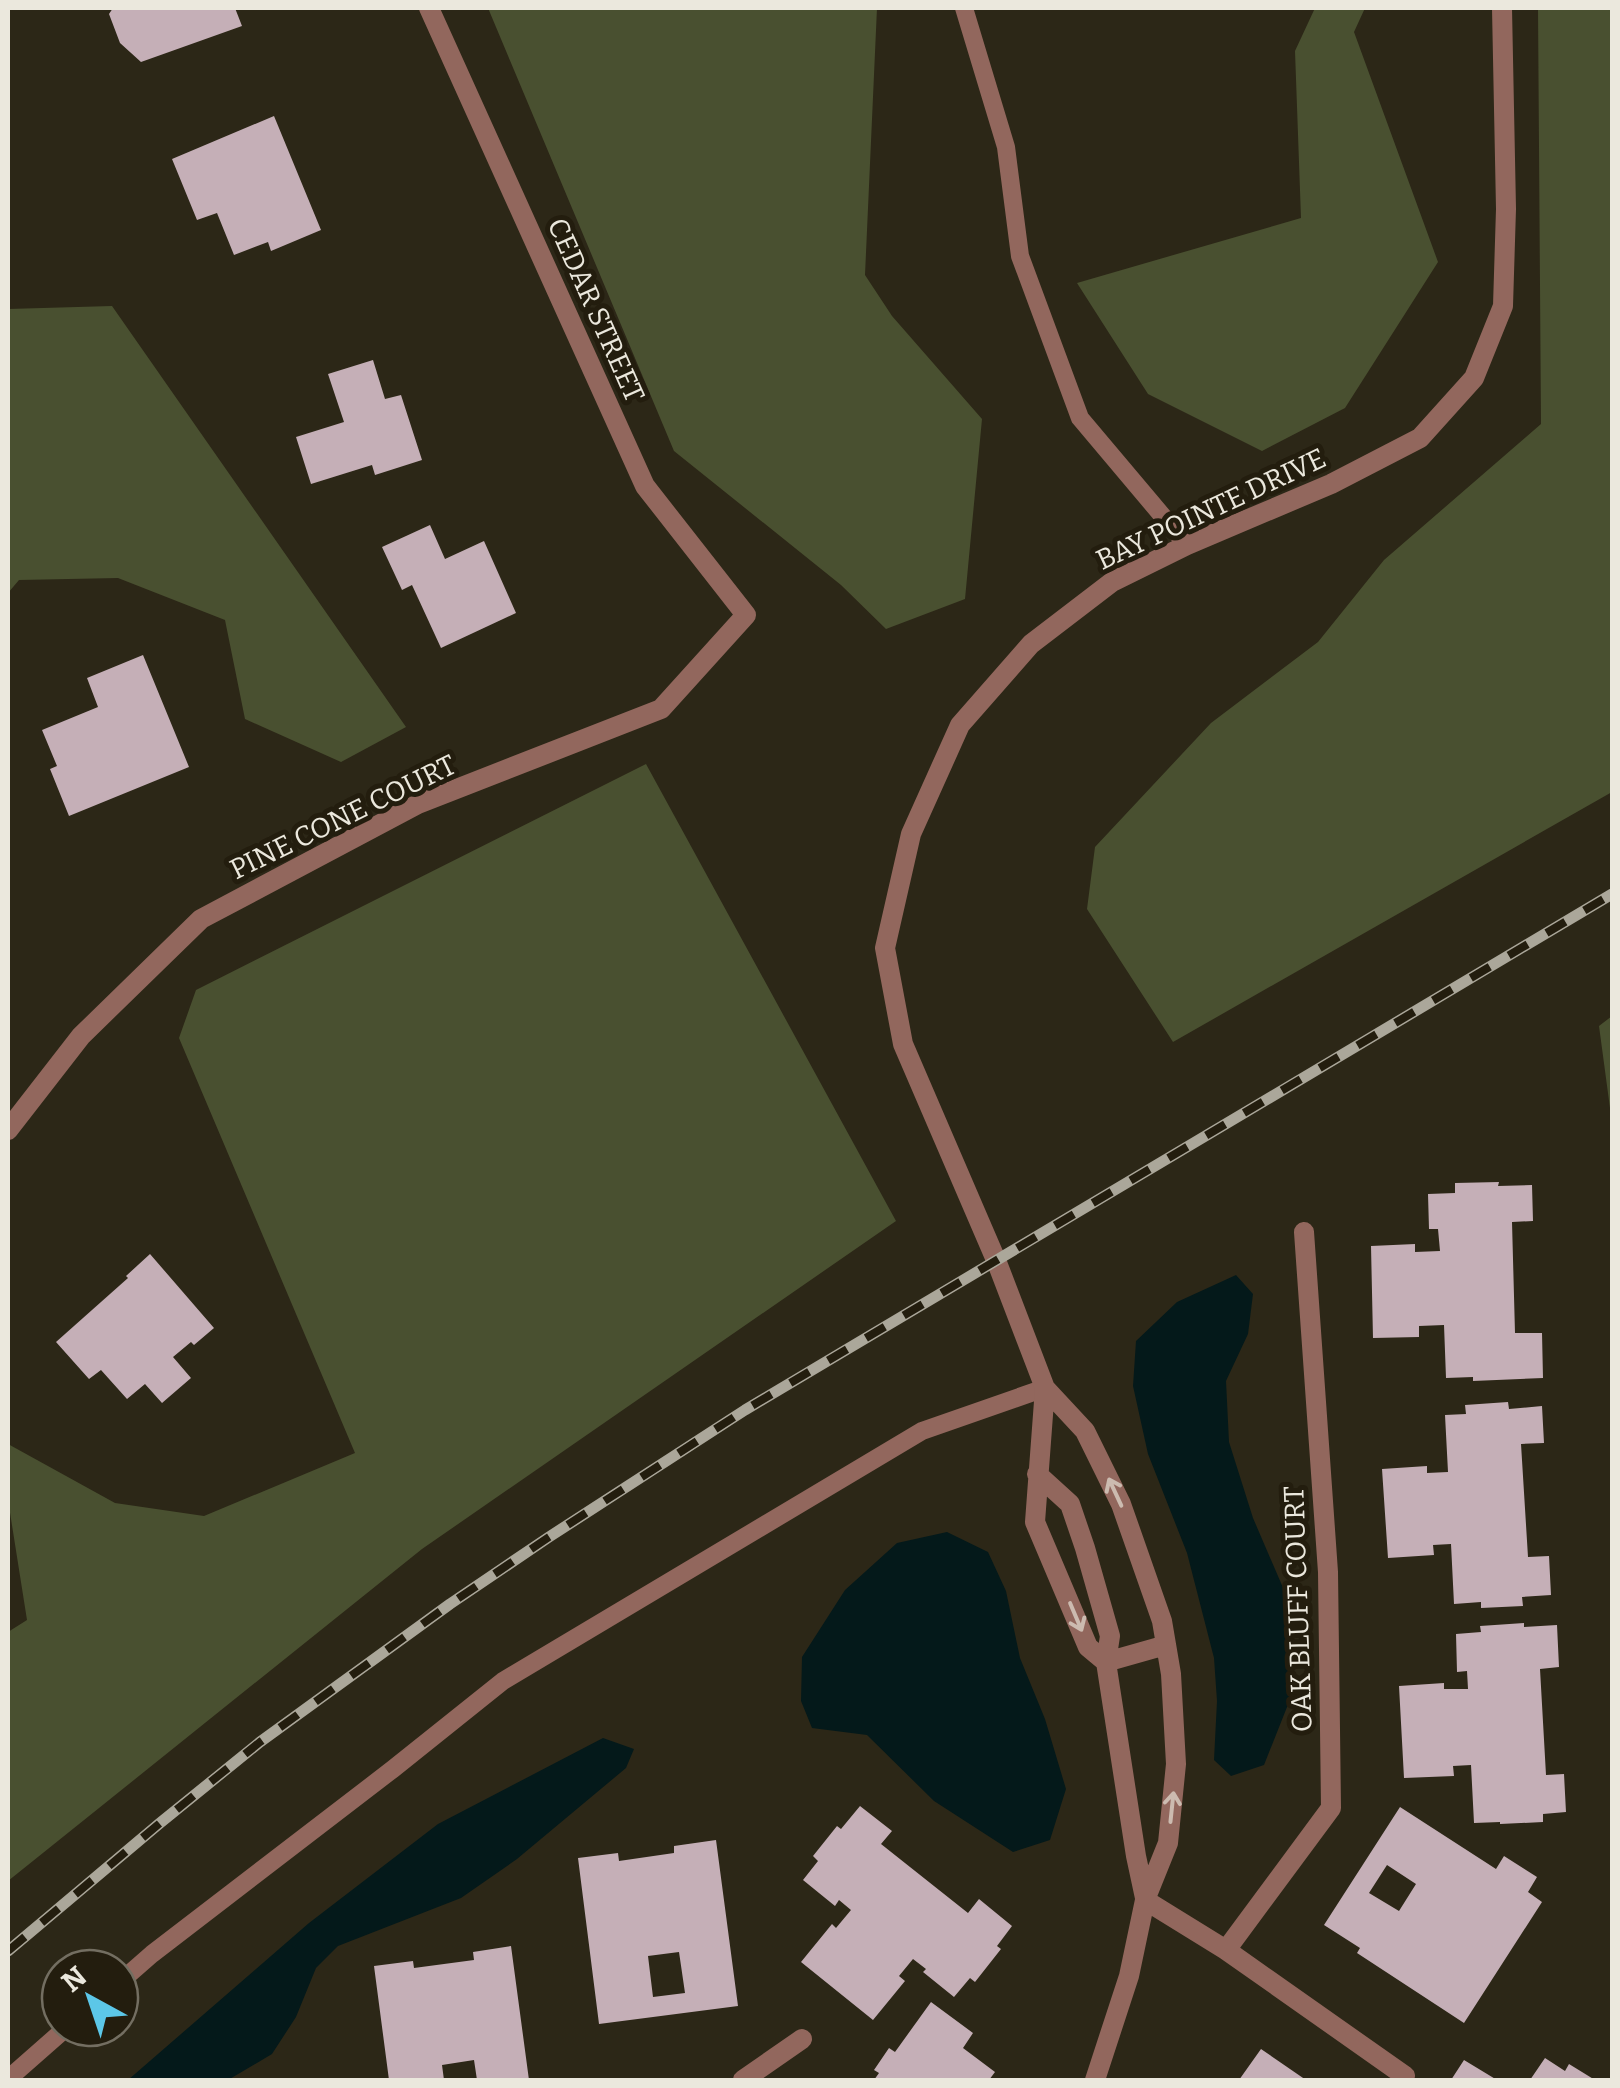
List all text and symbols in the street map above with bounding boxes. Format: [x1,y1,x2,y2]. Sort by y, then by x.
street label: CEDAR STREET [541,213,651,407]
street label: BAY POINTE DRIVE [1091,441,1331,577]
street label: PINE CONE COURT [225,748,461,886]
one-way arrow [1104,1477,1123,1507]
street label: OAK BLUFF COURT [1277,1485,1319,1733]
one-way arrow [1068,1602,1086,1632]
one-way arrow [1163,1791,1182,1824]
north arrow [40,1948,140,2048]
text: N [55,1960,93,1999]

